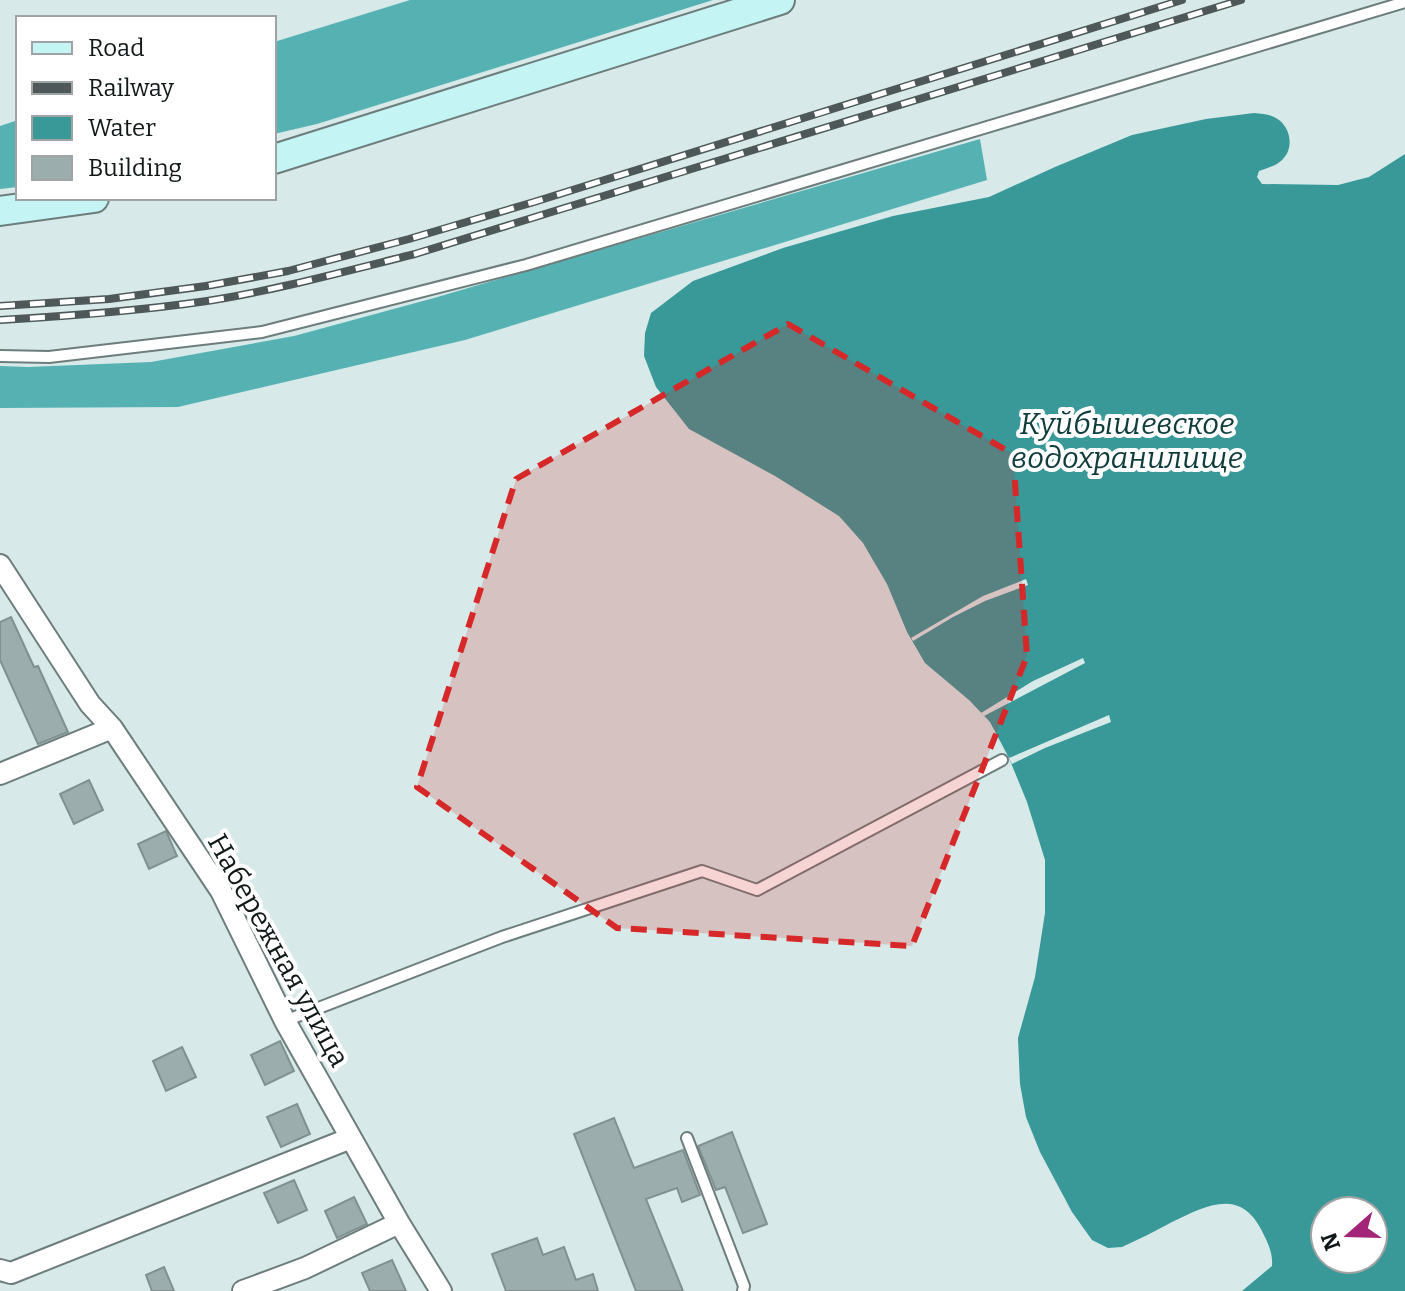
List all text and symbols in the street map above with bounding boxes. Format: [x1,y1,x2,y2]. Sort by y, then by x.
legend [16,16,276,200]
text: Road [88,34,144,62]
text: Railway [88,74,174,102]
text: Water [88,114,156,142]
text: Building [88,154,182,182]
water label: Куйбышевское водохранилище [1011,406,1243,476]
street label: Набережная улица [201,828,356,1072]
north arrow [1309,1195,1389,1275]
text: N [1315,1229,1346,1254]

